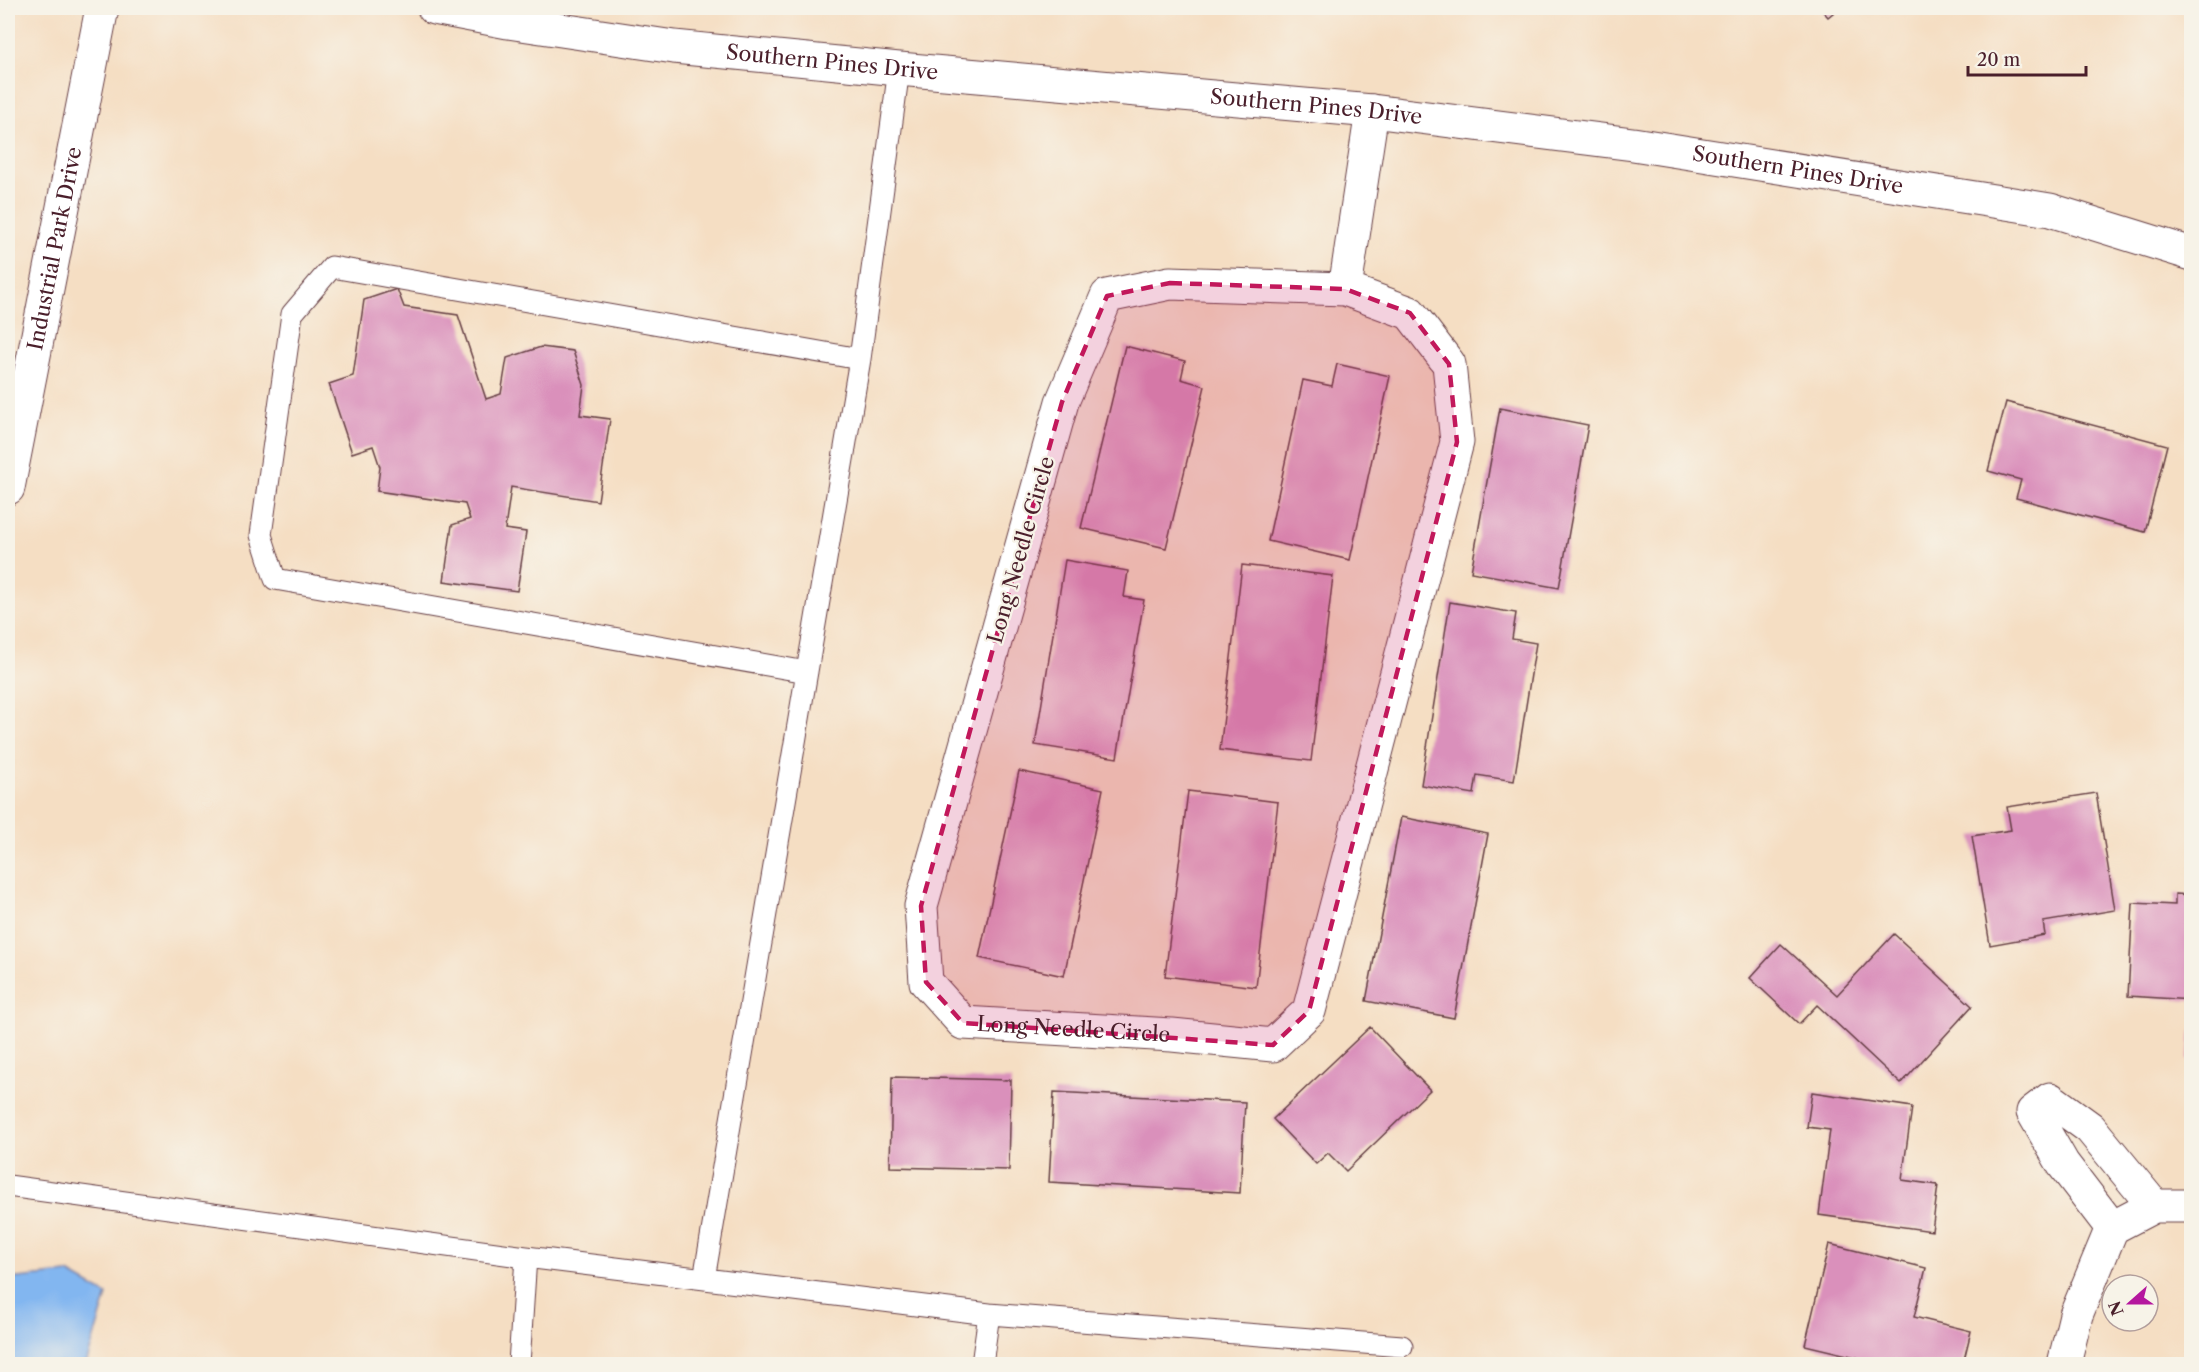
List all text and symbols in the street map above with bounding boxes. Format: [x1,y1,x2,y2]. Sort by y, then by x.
street label: Southern Pines Drive [725,39,939,84]
scale bar [1968,39,2086,77]
text: 20 m [1977,49,2021,71]
street label: Southern Pines Drive [1209,84,1424,129]
street label: Southern Pines Drive [1691,141,1905,199]
street label: Industrial Park Drive [22,145,87,352]
street label: Long Needle Circle [982,453,1059,646]
street label: Long Needle Circle [976,1011,1171,1047]
north arrow [2100,1273,2160,1333]
text: N [2104,1298,2128,1318]

